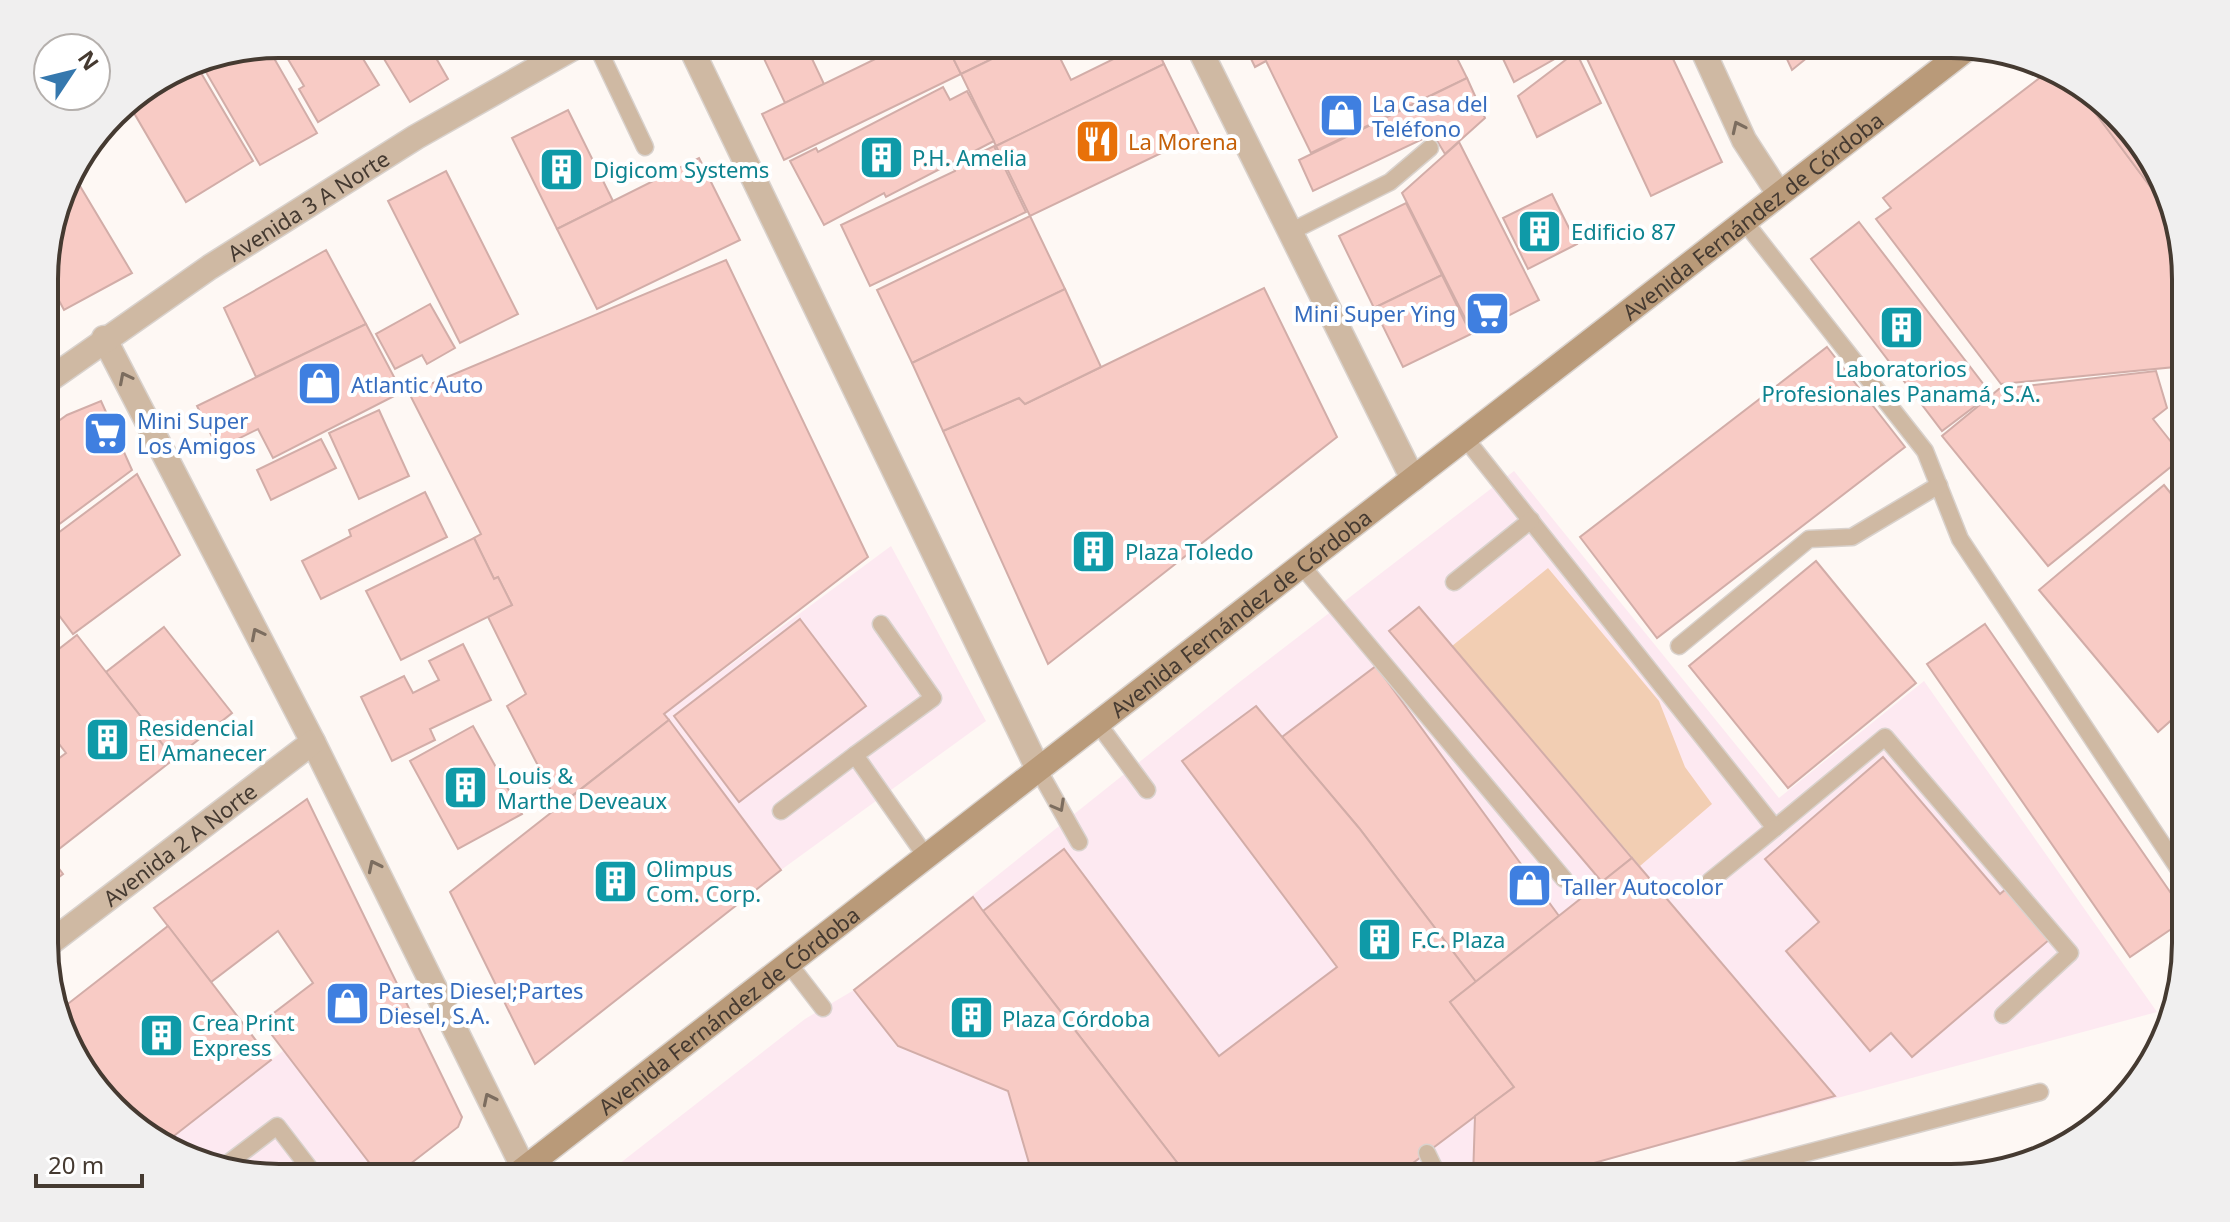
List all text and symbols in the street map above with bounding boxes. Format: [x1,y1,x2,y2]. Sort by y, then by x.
north arrow [32,32,112,112]
text: N [72,44,107,76]
place label: La Casa del Teléfono [1372,88,1488,143]
shop icon: La Casa del Teléfono [1317,92,1365,140]
street label: Avenida Fernández de Córdoba [1615,104,1889,326]
restaurant icon: La Morena [1073,117,1121,165]
one-way arrow [1732,121,1748,136]
place label: La Morena [1128,126,1238,156]
building icon: P.H. Amelia [857,133,905,181]
place label: P.H. Amelia [912,142,1027,172]
street label: Avenida 3 A Norte [221,143,395,268]
building icon: Digicom Systems [538,145,586,193]
place label: Digicom Systems [593,154,769,184]
building icon: Edificio 87 [1516,207,1564,255]
place label: Edificio 87 [1571,216,1676,246]
supermarket icon: Mini Super Ying [1463,289,1511,337]
place label: Mini Super Ying [1294,298,1456,328]
building icon: Laboratorios Profesionales Panamá, S.A. [1877,303,1925,351]
place label: Laboratorios Profesionales Panamá, S.A. [1761,353,2041,408]
shop icon: Atlantic Auto [296,360,344,408]
place label: Atlantic Auto [351,369,483,399]
one-way arrow [119,371,134,386]
place label: Mini Super Los Amigos [137,405,256,460]
supermarket icon: Mini Super Los Amigos [82,409,130,457]
street label: Avenida Fernández de Córdoba [1104,502,1377,724]
building icon: Plaza Toledo [1070,527,1118,575]
place label: Plaza Toledo [1125,536,1254,566]
one-way arrow [251,627,267,642]
place label: Residencial El Amanecer [138,712,267,767]
building icon: Residencial El Amanecer [83,716,131,764]
place label: Louis & Marthe Deveaux [497,760,668,815]
building icon: Louis & Marthe Deveaux [442,764,490,812]
street label: Avenida 2 A Norte [96,776,263,912]
one-way arrow [1049,798,1065,812]
place label: Olimpus Com. Corp. [646,853,761,908]
building icon: Olimpus Com. Corp. [591,857,639,905]
one-way arrow [368,859,384,874]
shop icon: Taller Autocolor [1506,862,1554,910]
place label: Taller Autocolor [1561,871,1723,901]
street label: Avenida Fernández de Córdoba [592,899,865,1121]
building icon: F.C. Plaza [1356,915,1404,963]
place label: F.C. Plaza [1411,924,1505,954]
place label: Partes Diesel;Partes Diesel, S.A. [378,975,584,1030]
shop icon: Partes Diesel;Partes Diesel, S.A. [323,979,371,1027]
building icon: Plaza Córdoba [947,994,995,1042]
place label: Plaza Córdoba [1002,1003,1150,1033]
place label: Crea Print Express [192,1007,295,1062]
building icon: Crea Print Express [137,1011,185,1059]
one-way arrow [484,1092,499,1107]
scale bar [36,1138,142,1188]
text: 20 m [48,1148,104,1181]

